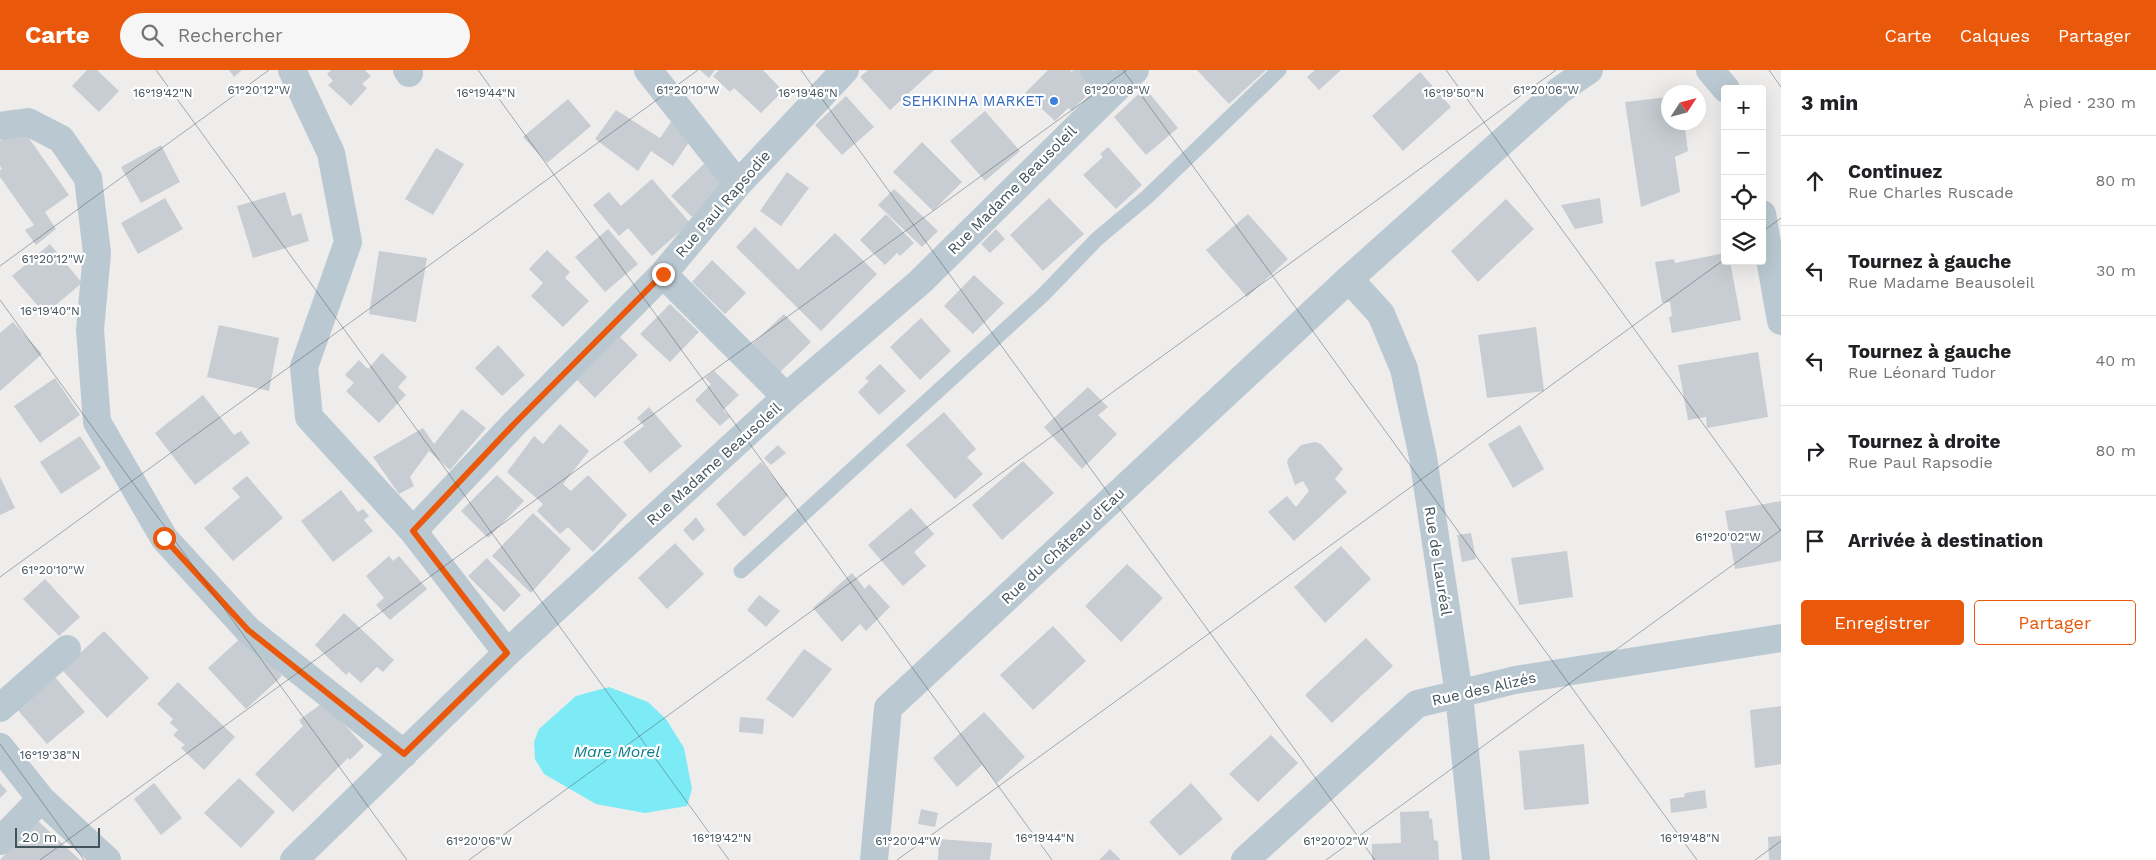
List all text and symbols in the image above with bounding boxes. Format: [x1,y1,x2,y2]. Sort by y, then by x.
search box [120,13,470,58]
text: Carte [25,21,90,49]
icon: search [138,21,166,49]
text: Rechercher [178,24,283,47]
text: Carte [1884,25,1932,46]
text: Calques [1960,25,2030,46]
text: Partager [2058,25,2131,46]
text: 61°20'12"W [228,83,291,97]
text: 61°20'10"W [656,83,720,97]
text: 61°20'08"W [1084,83,1150,97]
text: 61°20'06"W [1513,83,1579,97]
north arrow [1661,85,1706,130]
map controls [1721,85,1766,265]
button: + [1721,85,1766,130]
text: 16°19'42"N [133,86,193,100]
text: 16°19'44"N [456,86,516,100]
text: 16°19'46"N [778,86,838,100]
text: 16°19'50"N [1424,86,1484,100]
text: 3 min [1801,90,1858,115]
place label: SEHKINHA MARKET [902,92,1044,110]
text: À pied · 230 m [2023,93,2136,112]
marker: SEHKINHA MARKET [1048,95,1060,107]
street label: Rue Madame Beausoleil [944,122,1080,258]
button: − [1721,130,1766,175]
street label: Rue Paul Rapsodie [672,147,774,261]
text: Continuez [1848,160,1942,183]
icon: ahead [1801,167,1829,195]
text: 80 m [2095,171,2136,190]
button: locate [1721,175,1766,220]
text: Rue Charles Ruscade [1848,183,2014,202]
button: layers [1721,220,1766,265]
text: Tournez à gauche [1848,250,2011,273]
text: 61°20'12"W [22,252,85,266]
icon: left [1801,257,1829,285]
text: 30 m [2096,261,2136,280]
route end [652,263,675,286]
text: Rue Madame Beausoleil [1848,273,2035,292]
text: 16°19'40"N [20,304,80,318]
text: Tournez à gauche [1848,340,2011,363]
icon: left [1801,347,1829,375]
text: 40 m [2096,351,2136,370]
text: Rue Léonard Tudor [1848,363,1996,382]
street label: Rue Madame Beausoleil [643,399,785,529]
text: Tournez à droite [1848,430,2000,453]
icon: right [1801,437,1829,465]
text: 80 m [2095,441,2136,460]
text: Rue Paul Rapsodie [1848,453,1993,472]
street label: Rue du Château d'Eau [997,484,1129,608]
street label: Rue de Lauréal [1420,505,1456,617]
route start [153,527,176,550]
icon: arrive [1801,527,1829,555]
text: Arrivée à destination [1848,529,2043,552]
text: 61°20'02"W [1695,530,1761,544]
text: 61°20'10"W [21,563,85,577]
button: Enregistrer [1801,600,1964,645]
button: Partager [1974,600,2136,645]
street label: Rue des Alizés [1430,668,1538,710]
water label: Mare Morel [574,742,660,761]
text: 16°19'38"N [20,748,80,762]
scale bar [15,825,100,848]
text: 20 m [22,829,57,845]
text: 16°19'42"N [692,831,752,845]
text: 16°19'44"N [1015,831,1075,845]
text: 16°19'48"N [1660,831,1720,845]
text: 61°20'06"W [446,834,512,848]
text: 61°20'04"W [875,834,941,848]
text: 61°20'02"W [1303,834,1369,848]

